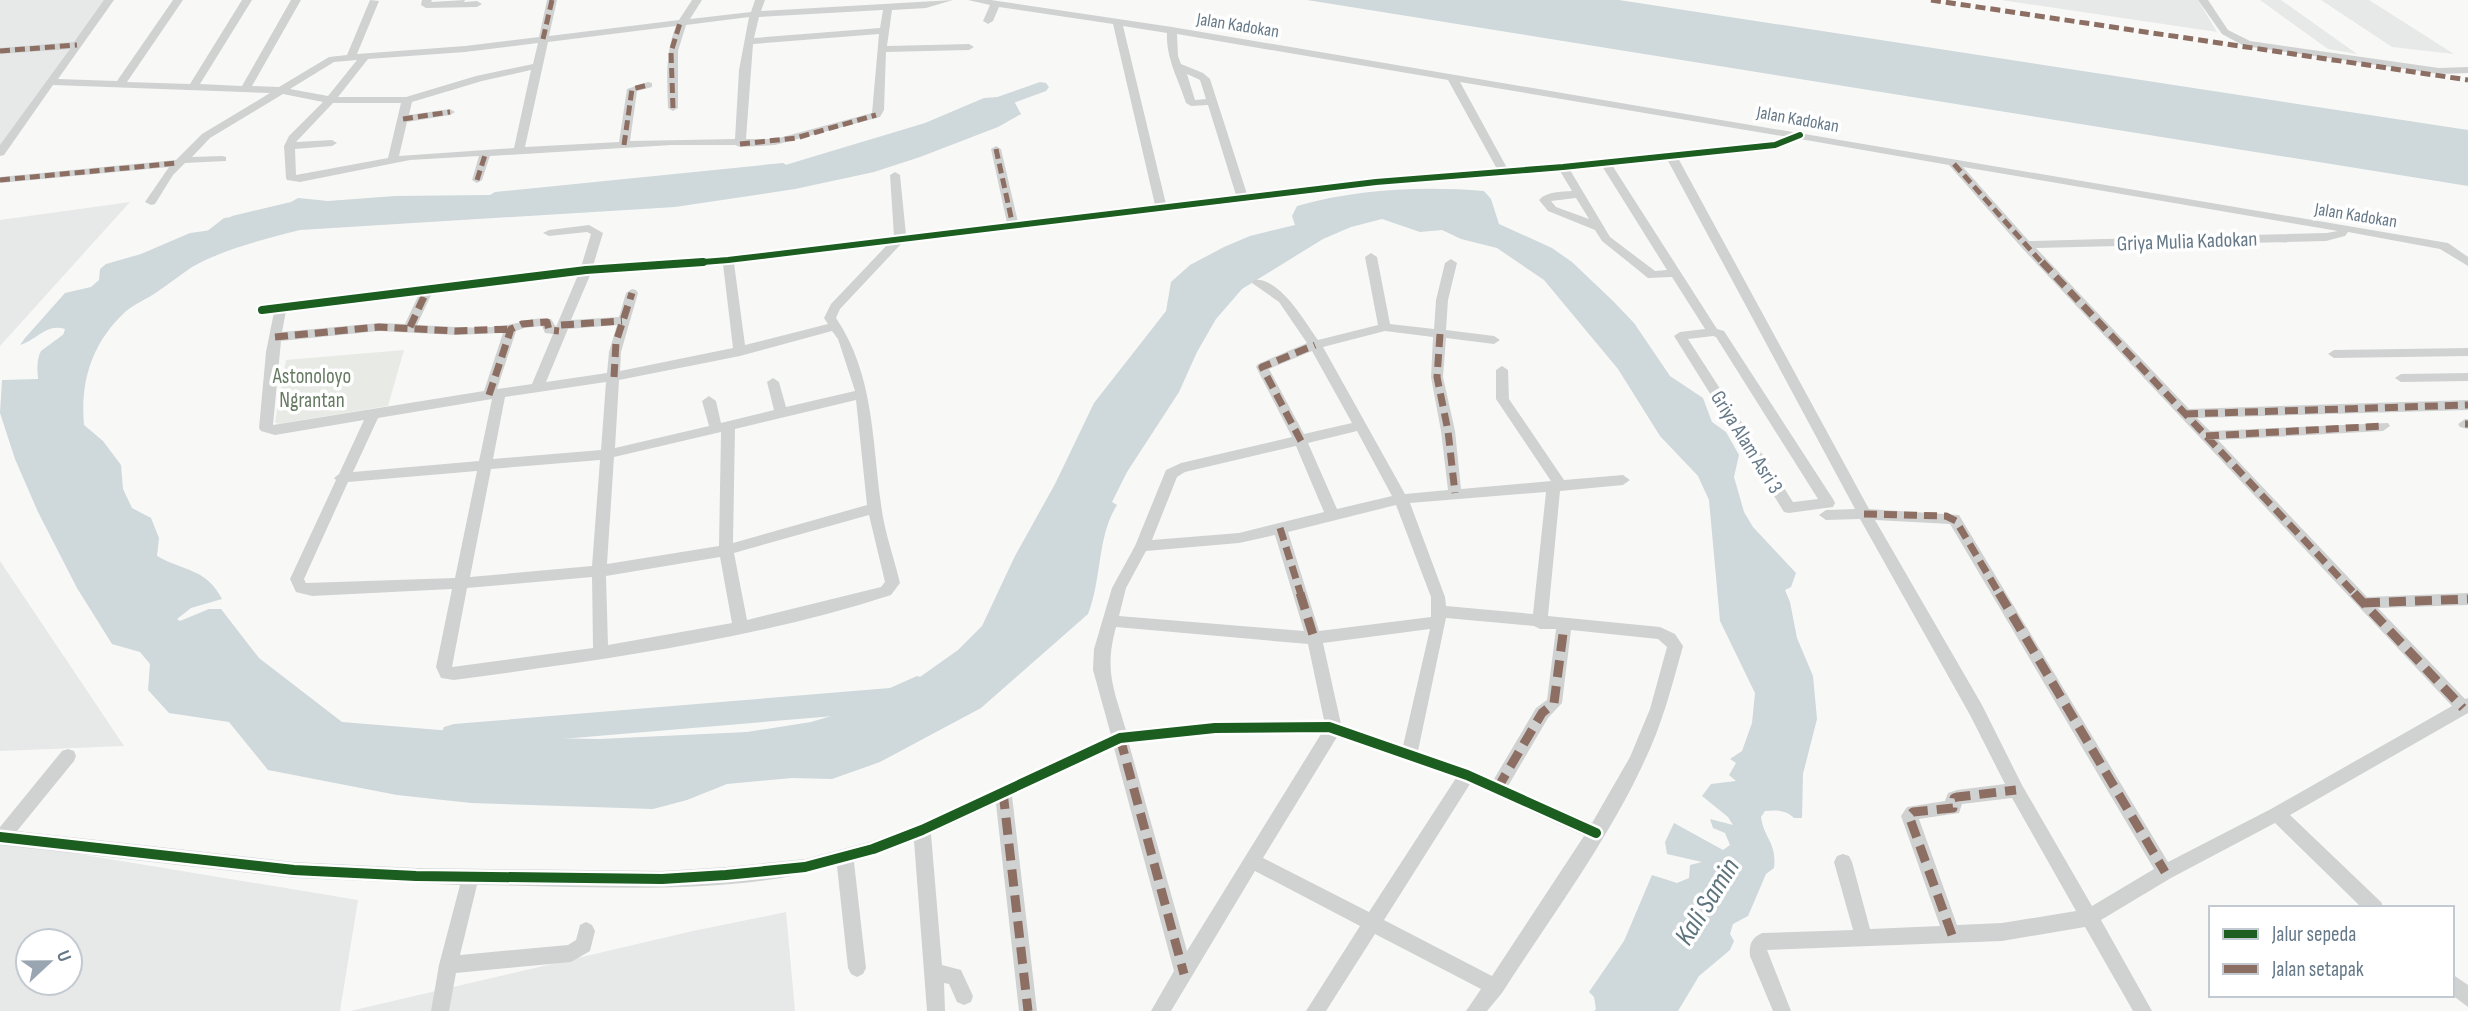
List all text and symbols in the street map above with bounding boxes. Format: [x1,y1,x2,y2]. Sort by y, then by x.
street label: Jalan Kadokan [1194,8,1281,42]
street label: Jalan Kadokan [1754,102,1841,137]
street label: Jalan Kadokan [2312,198,2399,232]
street label: Griya Mulia Kadokan [2116,227,2258,256]
park label: Astonoloyo Ngrantan [272,364,351,413]
street label: Griya Alam Asri 3 [1705,386,1788,498]
water label: Kali Samin [1668,852,1747,951]
legend [2209,906,2454,997]
text: Jalur sepeda [2271,922,2356,947]
north arrow [14,927,84,997]
text: U [51,947,76,965]
text: Jalan setapak [2271,957,2364,982]

